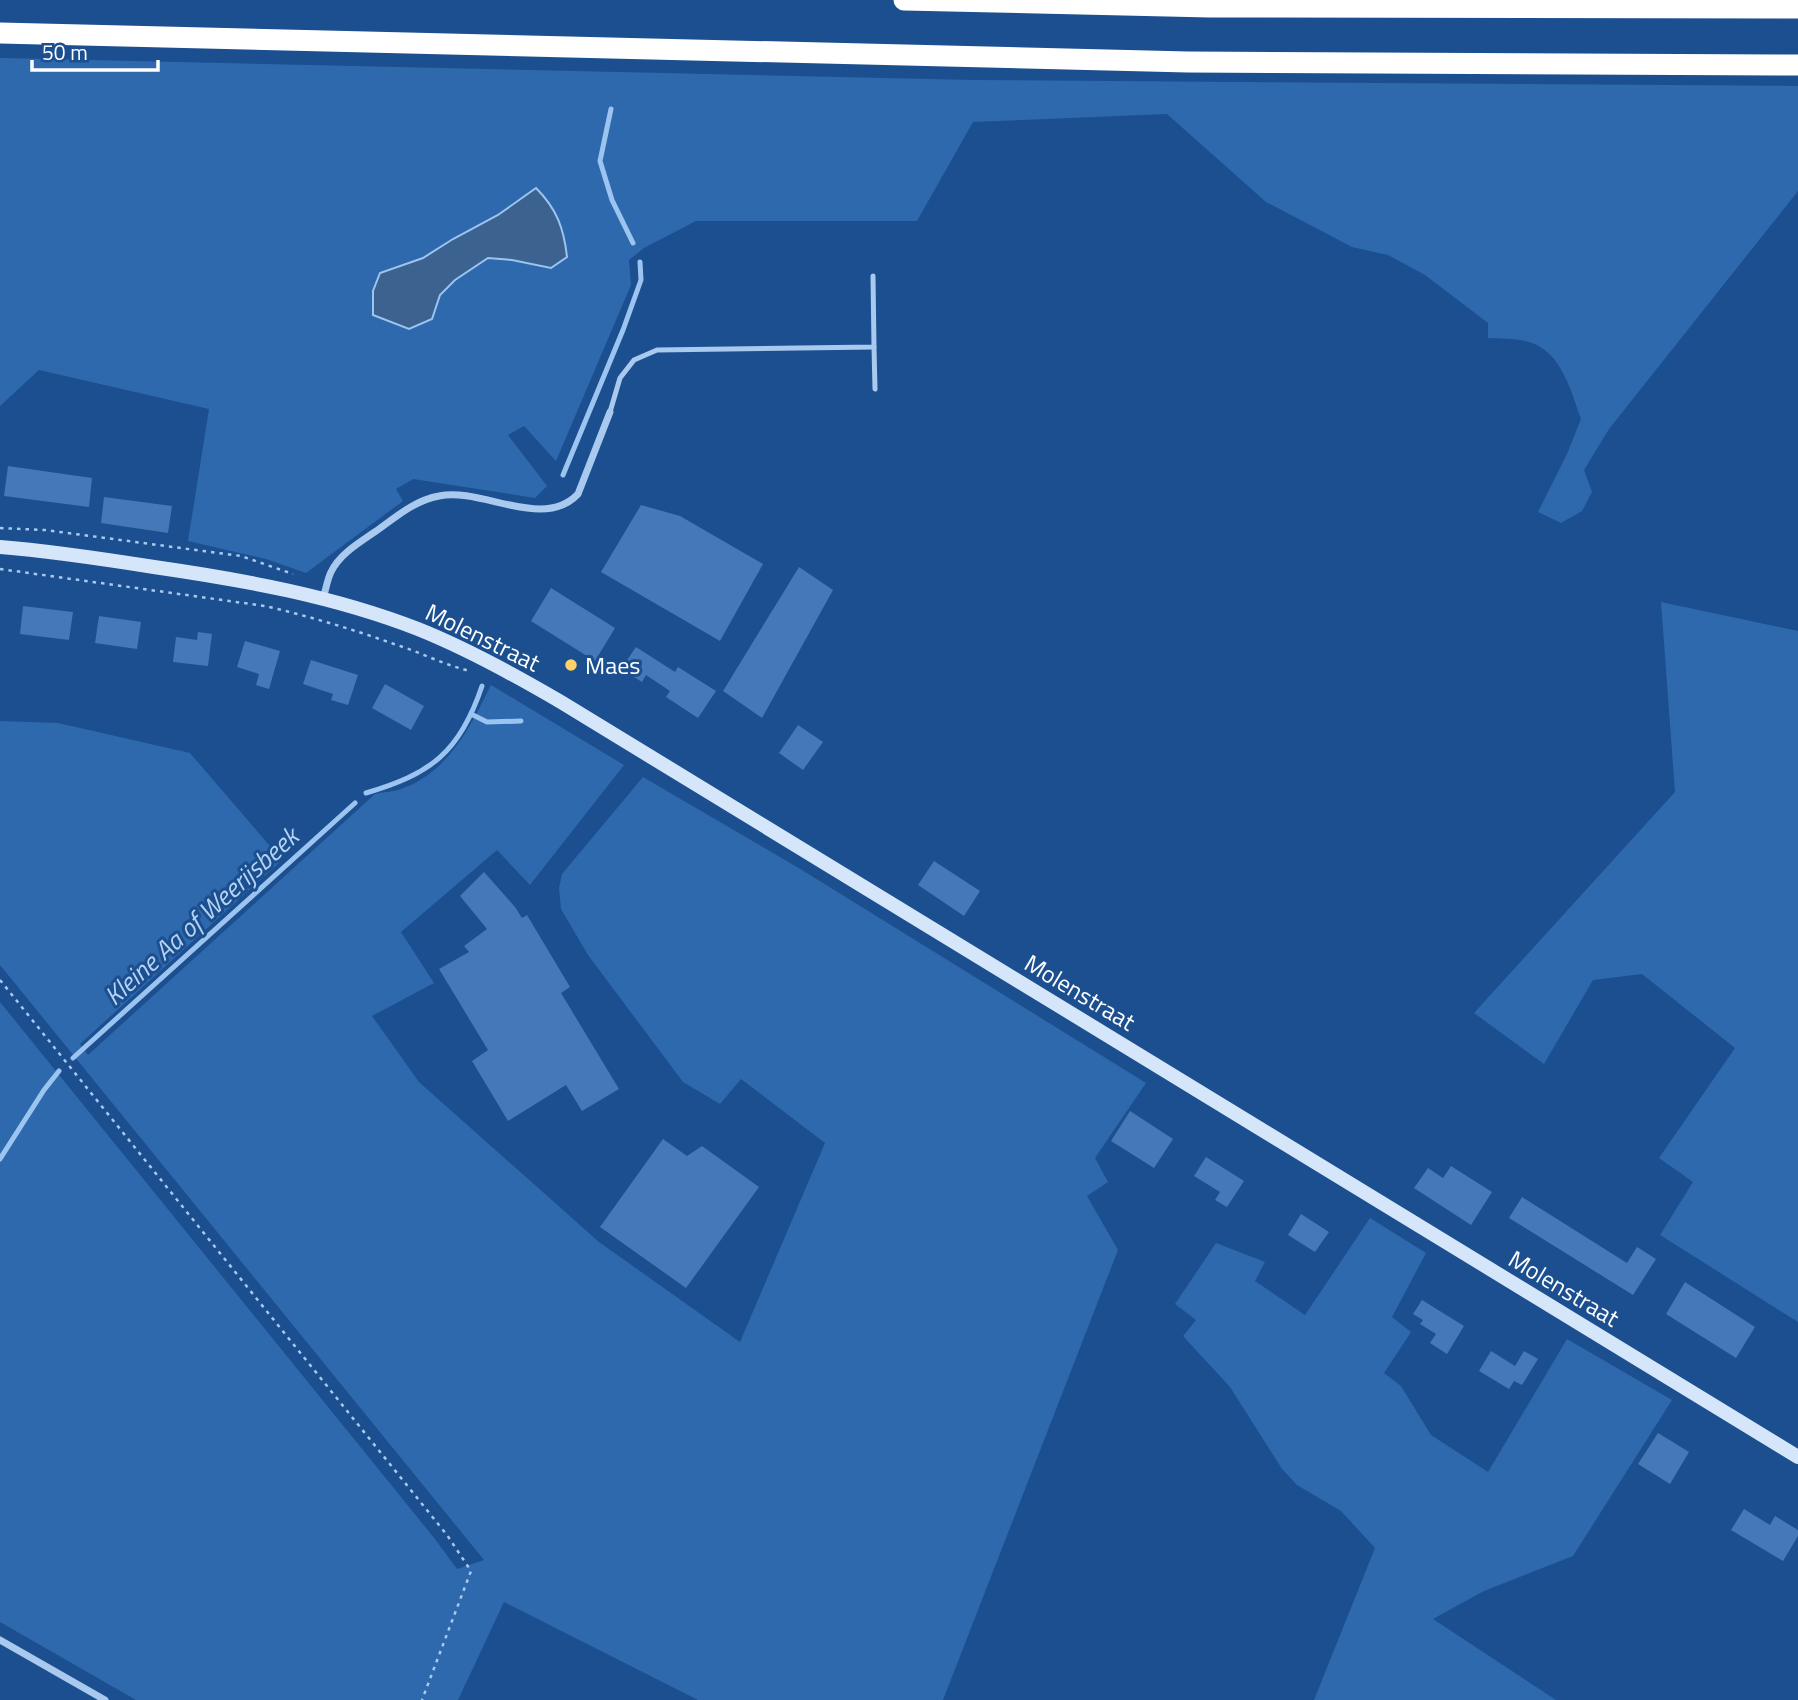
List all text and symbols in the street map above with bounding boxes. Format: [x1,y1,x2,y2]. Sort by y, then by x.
scale bar [32,28,158,72]
text: 50 m [42,36,88,68]
street label: Molenstraat [420,594,547,681]
place label: Maes [585,647,640,683]
marker: Maes [563,657,579,673]
water label: Kleine Aa of Weerijsbeek [95,816,310,1014]
street label: Molenstraat [1018,945,1143,1040]
street label: Molenstraat [1502,1241,1627,1336]

